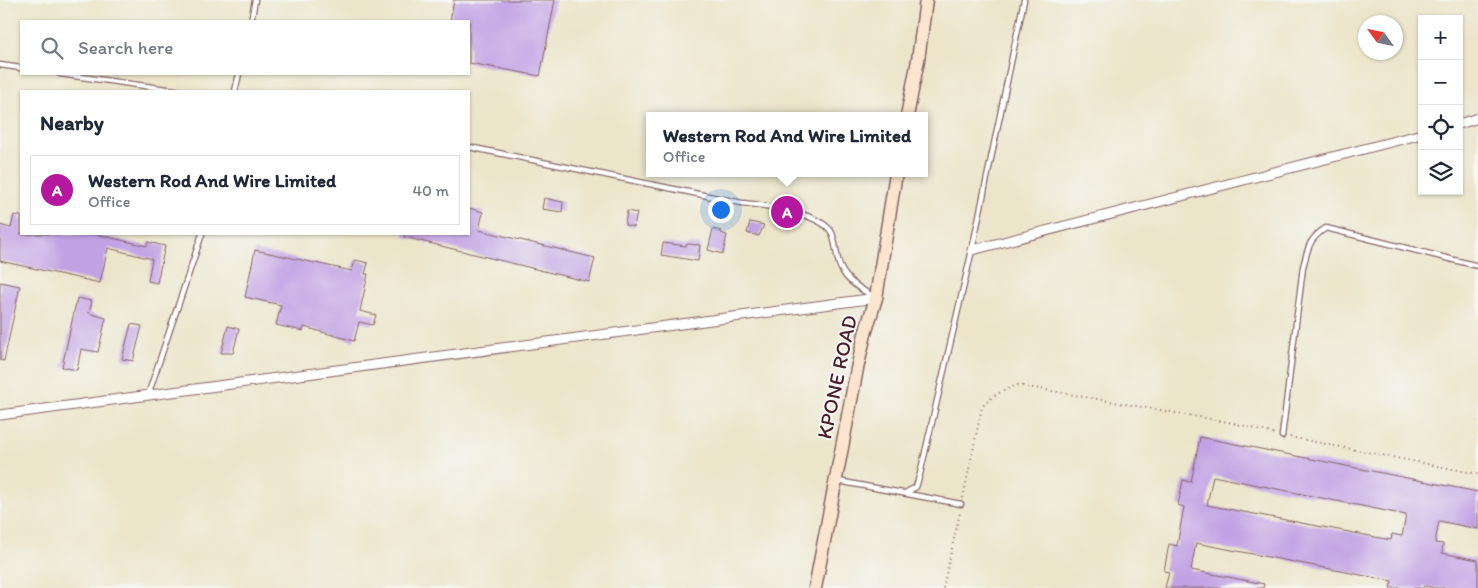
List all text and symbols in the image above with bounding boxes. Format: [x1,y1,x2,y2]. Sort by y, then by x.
north arrow [1358,15,1403,60]
map controls [1418,15,1463,195]
button: + [1418,15,1463,60]
search box [20,20,470,75]
icon: search [38,34,66,62]
text: Search here [78,36,173,59]
button: − [1418,60,1463,105]
button: locate [1418,105,1463,150]
text: Nearby [40,110,104,135]
popup [646,112,928,177]
text: Western Rod And Wire Limited [663,124,911,147]
text: Office [663,147,705,166]
button: layers [1418,150,1463,195]
text: Western Rod And Wire Limited [88,169,336,192]
text: A [52,181,62,200]
text: 40 m [412,181,449,200]
text: Office [88,192,130,211]
pin: A [771,193,803,231]
your location [708,197,734,223]
street label: KPONE ROAD [811,313,862,441]

